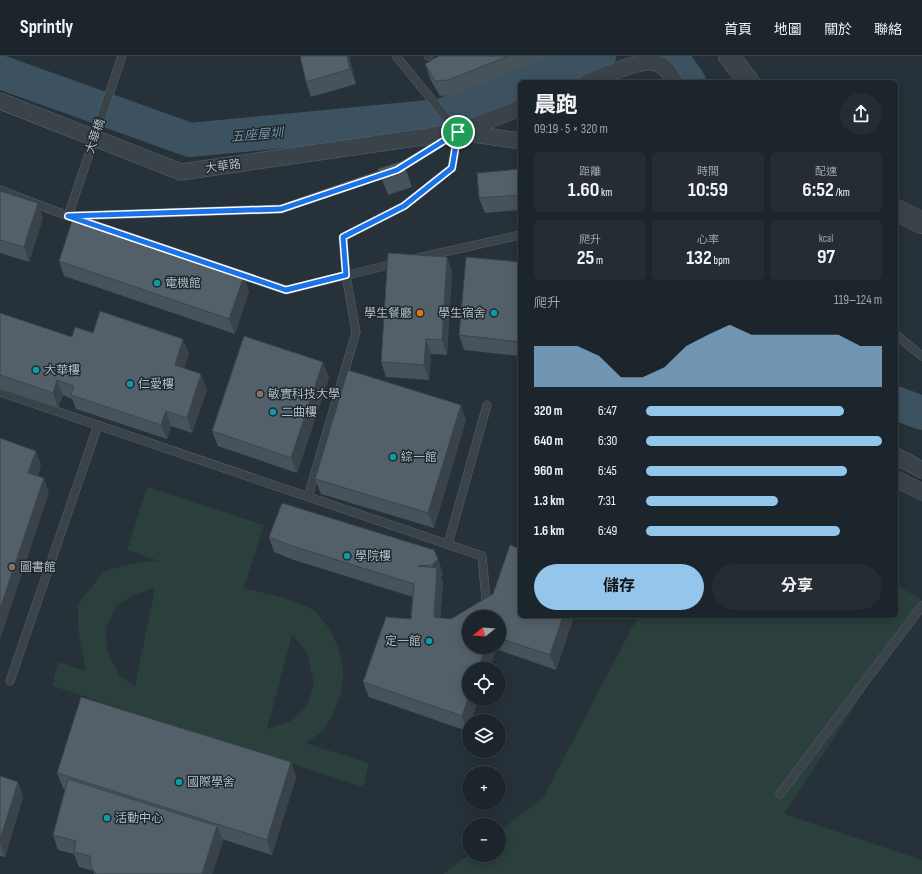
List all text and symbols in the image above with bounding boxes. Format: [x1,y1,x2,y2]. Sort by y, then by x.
text: Sprintly [20,16,73,39]
text: 首頁 [724,21,752,38]
text: 地圖 [774,21,802,38]
text: 關於 [824,21,852,38]
text: 聯絡 [874,21,902,38]
text: 晨跑 [534,92,578,119]
button: share [840,93,882,135]
pin [441,115,475,149]
street label: 大華橋 [83,117,108,156]
icon: arrive [447,121,469,143]
text: 09:19 · 5 × 320 m [534,121,608,137]
water label: 五座屋圳 [230,125,286,145]
street label: 大華路 [204,157,242,176]
text: 距離 [579,165,601,178]
text: 時間 [697,165,719,178]
text: 配速 [815,165,837,178]
text: 1.60 [568,178,599,202]
text: 10:59 [688,178,728,202]
text: 6:52 [802,178,834,202]
text: km [599,186,612,199]
text: /km [834,186,850,199]
text: kcal [819,232,833,245]
text: 爬升 [579,233,601,246]
text: 心率 [697,233,719,246]
text: 97 [817,245,835,269]
text: 25 [577,246,594,270]
text: 132 [686,246,712,270]
text: m [594,254,603,267]
text: bpm [712,254,730,267]
place label: 電機館 [165,276,201,291]
marker: 電機館 [152,278,162,288]
text: 119–124 m [834,292,882,308]
text: 爬升 [534,295,560,311]
place label: 學生餐廳 [364,306,412,321]
place label: 學生宿舍 [438,306,486,321]
marker: 學生餐廳 [415,308,425,318]
marker: 學生宿舍 [489,308,499,318]
place label: 大華樓 [44,363,80,378]
marker: 大華樓 [31,365,41,375]
place label: 仁愛樓 [138,377,174,392]
marker: 仁愛樓 [125,379,135,389]
place label: 敏實科技大學 [268,387,340,402]
marker: 敏實科技大學 [255,389,265,399]
text: 320 m [534,403,562,419]
text: 6:47 [598,403,617,419]
place label: 二曲樓 [281,405,317,420]
marker: 二曲樓 [268,407,278,417]
text: 640 m [534,433,563,449]
text: 6:30 [598,433,617,449]
place label: 綜一館 [401,450,437,465]
marker: 綜一館 [388,452,398,462]
text: 960 m [534,463,563,479]
text: 6:45 [598,463,617,479]
text: 1.3 km [534,493,564,509]
text: 7:31 [598,493,616,509]
text: 1.6 km [534,523,564,539]
text: 6:49 [598,523,617,539]
place label: 學院樓 [355,549,391,564]
marker: 學院樓 [342,551,352,561]
place label: 圖書館 [20,560,56,575]
marker: 圖書館 [7,562,17,572]
button: 儲存 [534,564,704,610]
button: 分享 [712,564,882,610]
north arrow [462,610,506,654]
map controls [462,610,506,862]
place label: 定一館 [385,634,421,649]
marker: 定一館 [424,636,434,646]
button: locate [462,662,506,706]
button: layers [462,714,506,758]
button: + [462,766,506,810]
place label: 國際學舍 [187,775,235,790]
marker: 國際學舍 [174,777,184,787]
place label: 活動中心 [115,811,163,826]
marker: 活動中心 [102,813,112,823]
button: − [462,818,506,862]

